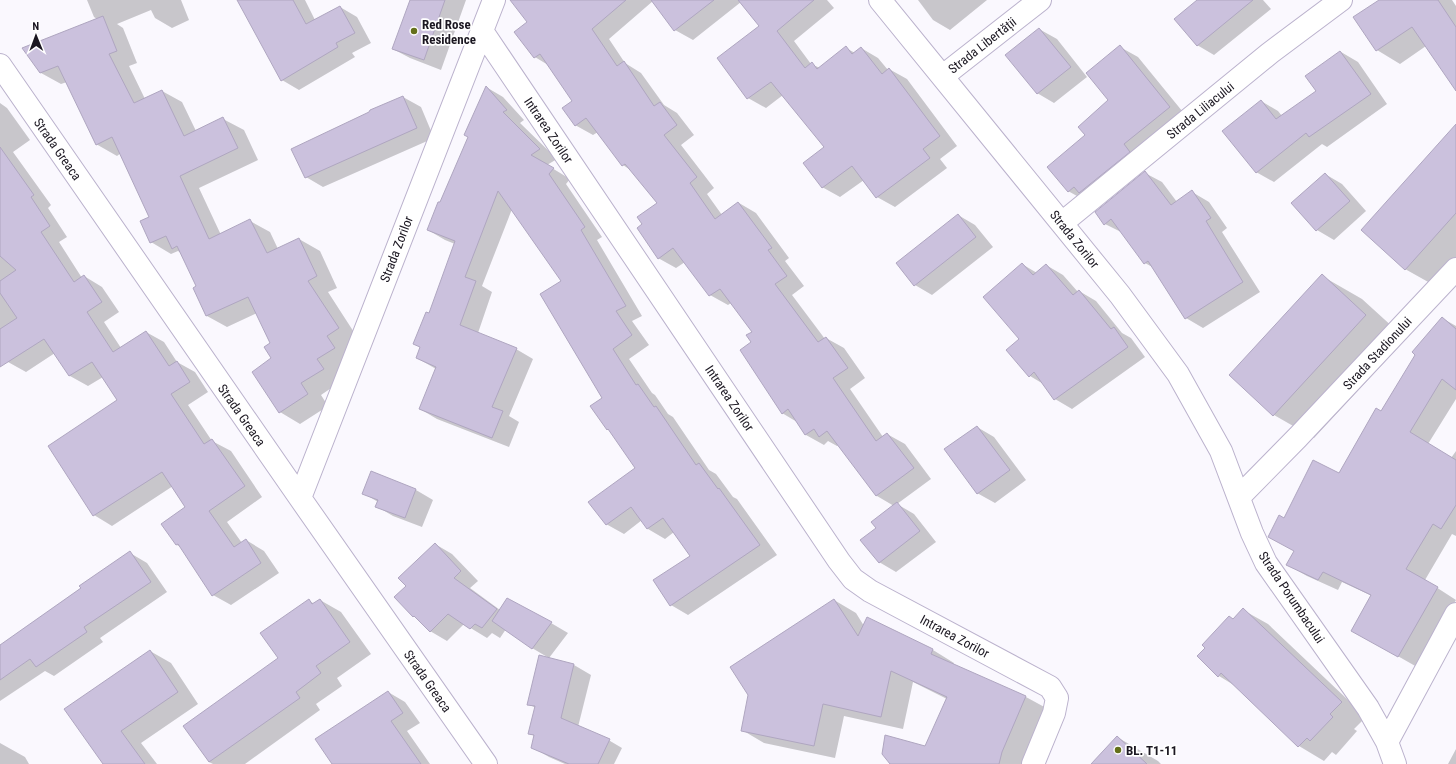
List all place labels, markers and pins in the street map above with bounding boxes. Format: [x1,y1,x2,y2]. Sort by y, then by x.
place label: Red Rose Residence [422,17,476,47]
marker: Red Rose Residence [409,26,419,36]
place label: BL. T1-11 [1126,743,1177,758]
marker: BL. T1-11 [1113,745,1123,755]

